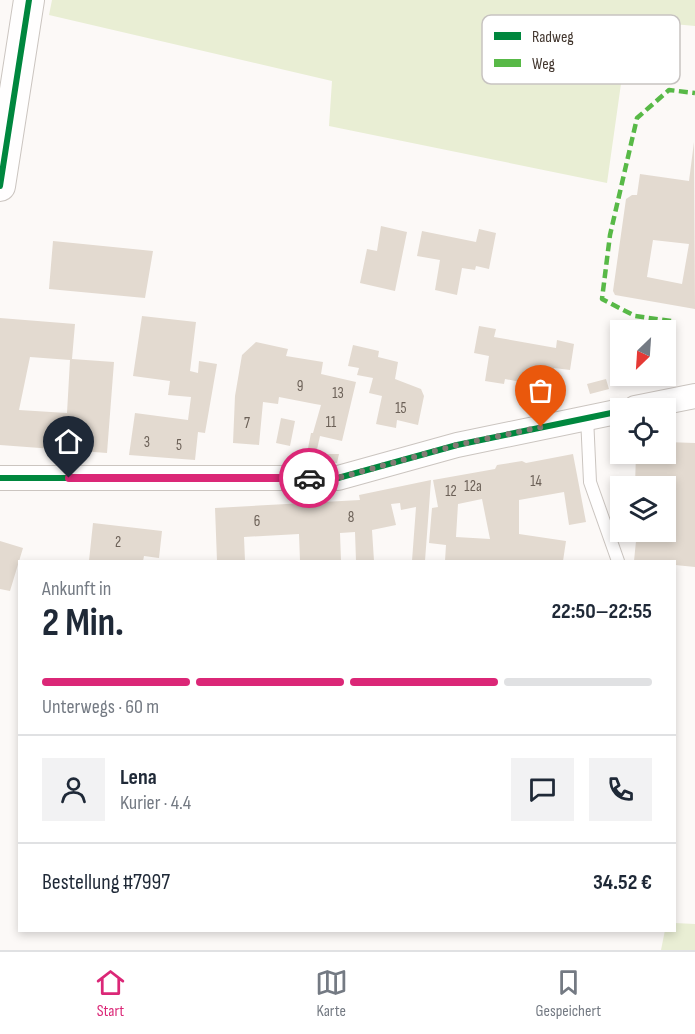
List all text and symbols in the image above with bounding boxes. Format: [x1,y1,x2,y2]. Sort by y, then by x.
legend [482,15,680,84]
text: Radweg [532,28,574,47]
text: Weg [532,55,555,74]
north arrow [610,320,676,386]
map controls [610,320,676,542]
pin [515,365,566,427]
icon: bag [524,374,557,407]
house number: 9 [297,377,303,396]
house number: 13 [332,384,344,403]
button: locate [610,398,676,464]
house number: 15 [395,399,407,418]
house number: 11 [326,413,337,432]
house number: 7 [244,414,250,433]
pin [43,416,94,478]
icon: home [52,425,85,458]
house number: 3 [144,433,150,452]
house number: 5 [176,436,182,455]
courier [279,448,339,508]
icon: car [293,462,326,495]
house number: 14 [530,472,542,491]
button: layers [610,476,676,542]
house number: 12a [464,477,482,496]
house number: 12 [445,482,457,501]
house number: 8 [348,508,354,527]
house number: 6 [254,512,260,531]
house number: 2 [115,533,121,552]
text: Ankunft in [42,577,111,601]
text: 22:50–22:55 [551,598,652,625]
text: 2 Min. [42,600,124,647]
text: Unterwegs · 60 m [42,695,159,719]
button: person [42,758,105,821]
button: chat [511,758,574,821]
button: phone [589,758,652,821]
text: Lena [120,764,157,791]
text: Kurier · 4.4 [120,791,191,815]
text: Bestellung #7997 [42,869,170,896]
text: 34.52 € [593,869,652,896]
tab: Start [94,966,127,1021]
tab: Karte [315,966,348,1021]
tab: Gespeichert [535,966,601,1021]

